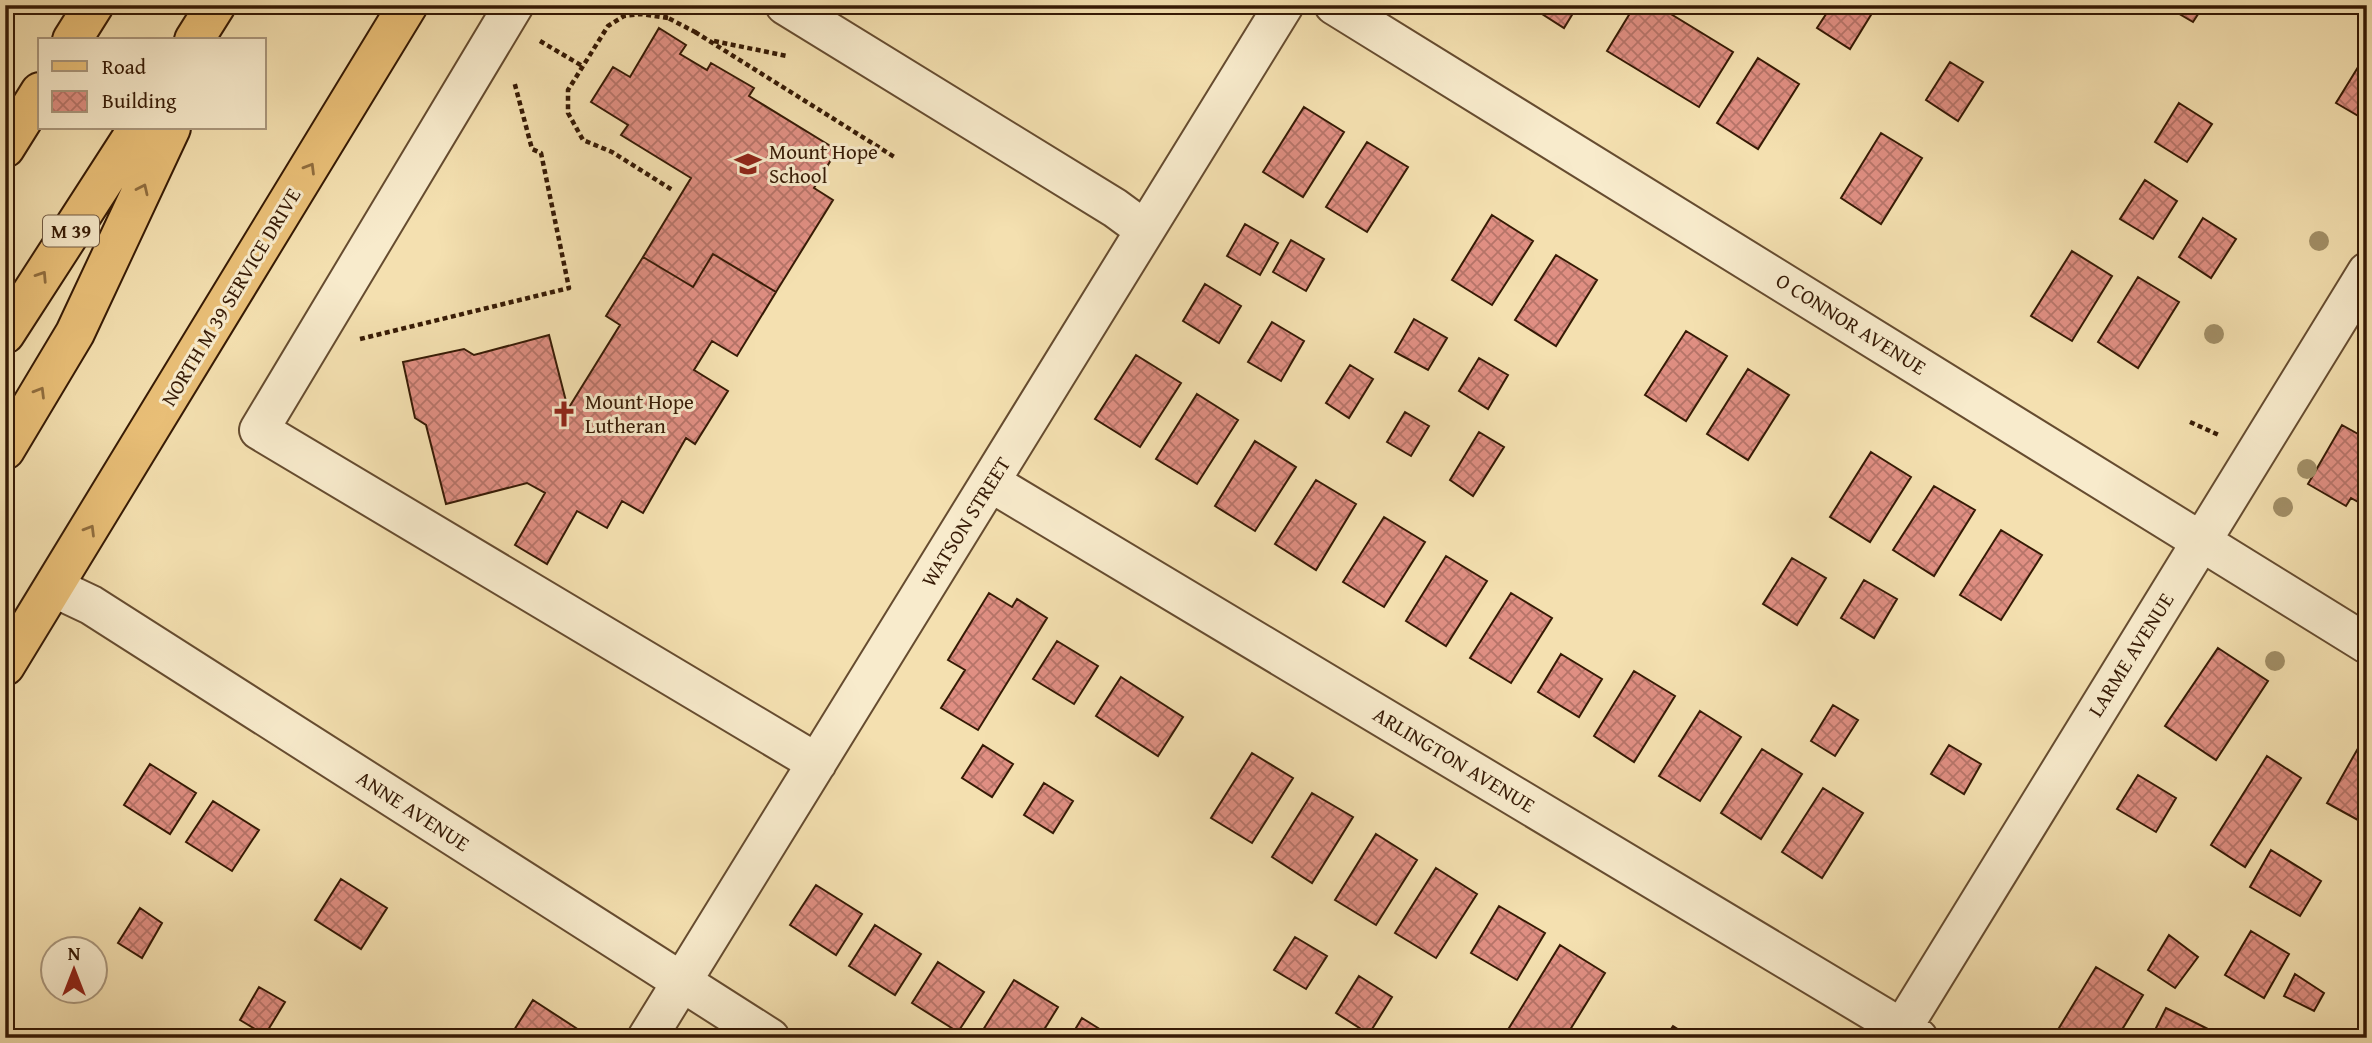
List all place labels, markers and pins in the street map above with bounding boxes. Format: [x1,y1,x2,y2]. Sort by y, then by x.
place label: Mount Hope School [769,136,878,191]
school or university icon: Mount Hope School [733,149,763,179]
place label: Mount Hope Lutheran [585,386,694,441]
church icon: Mount Hope Lutheran [549,399,579,429]

